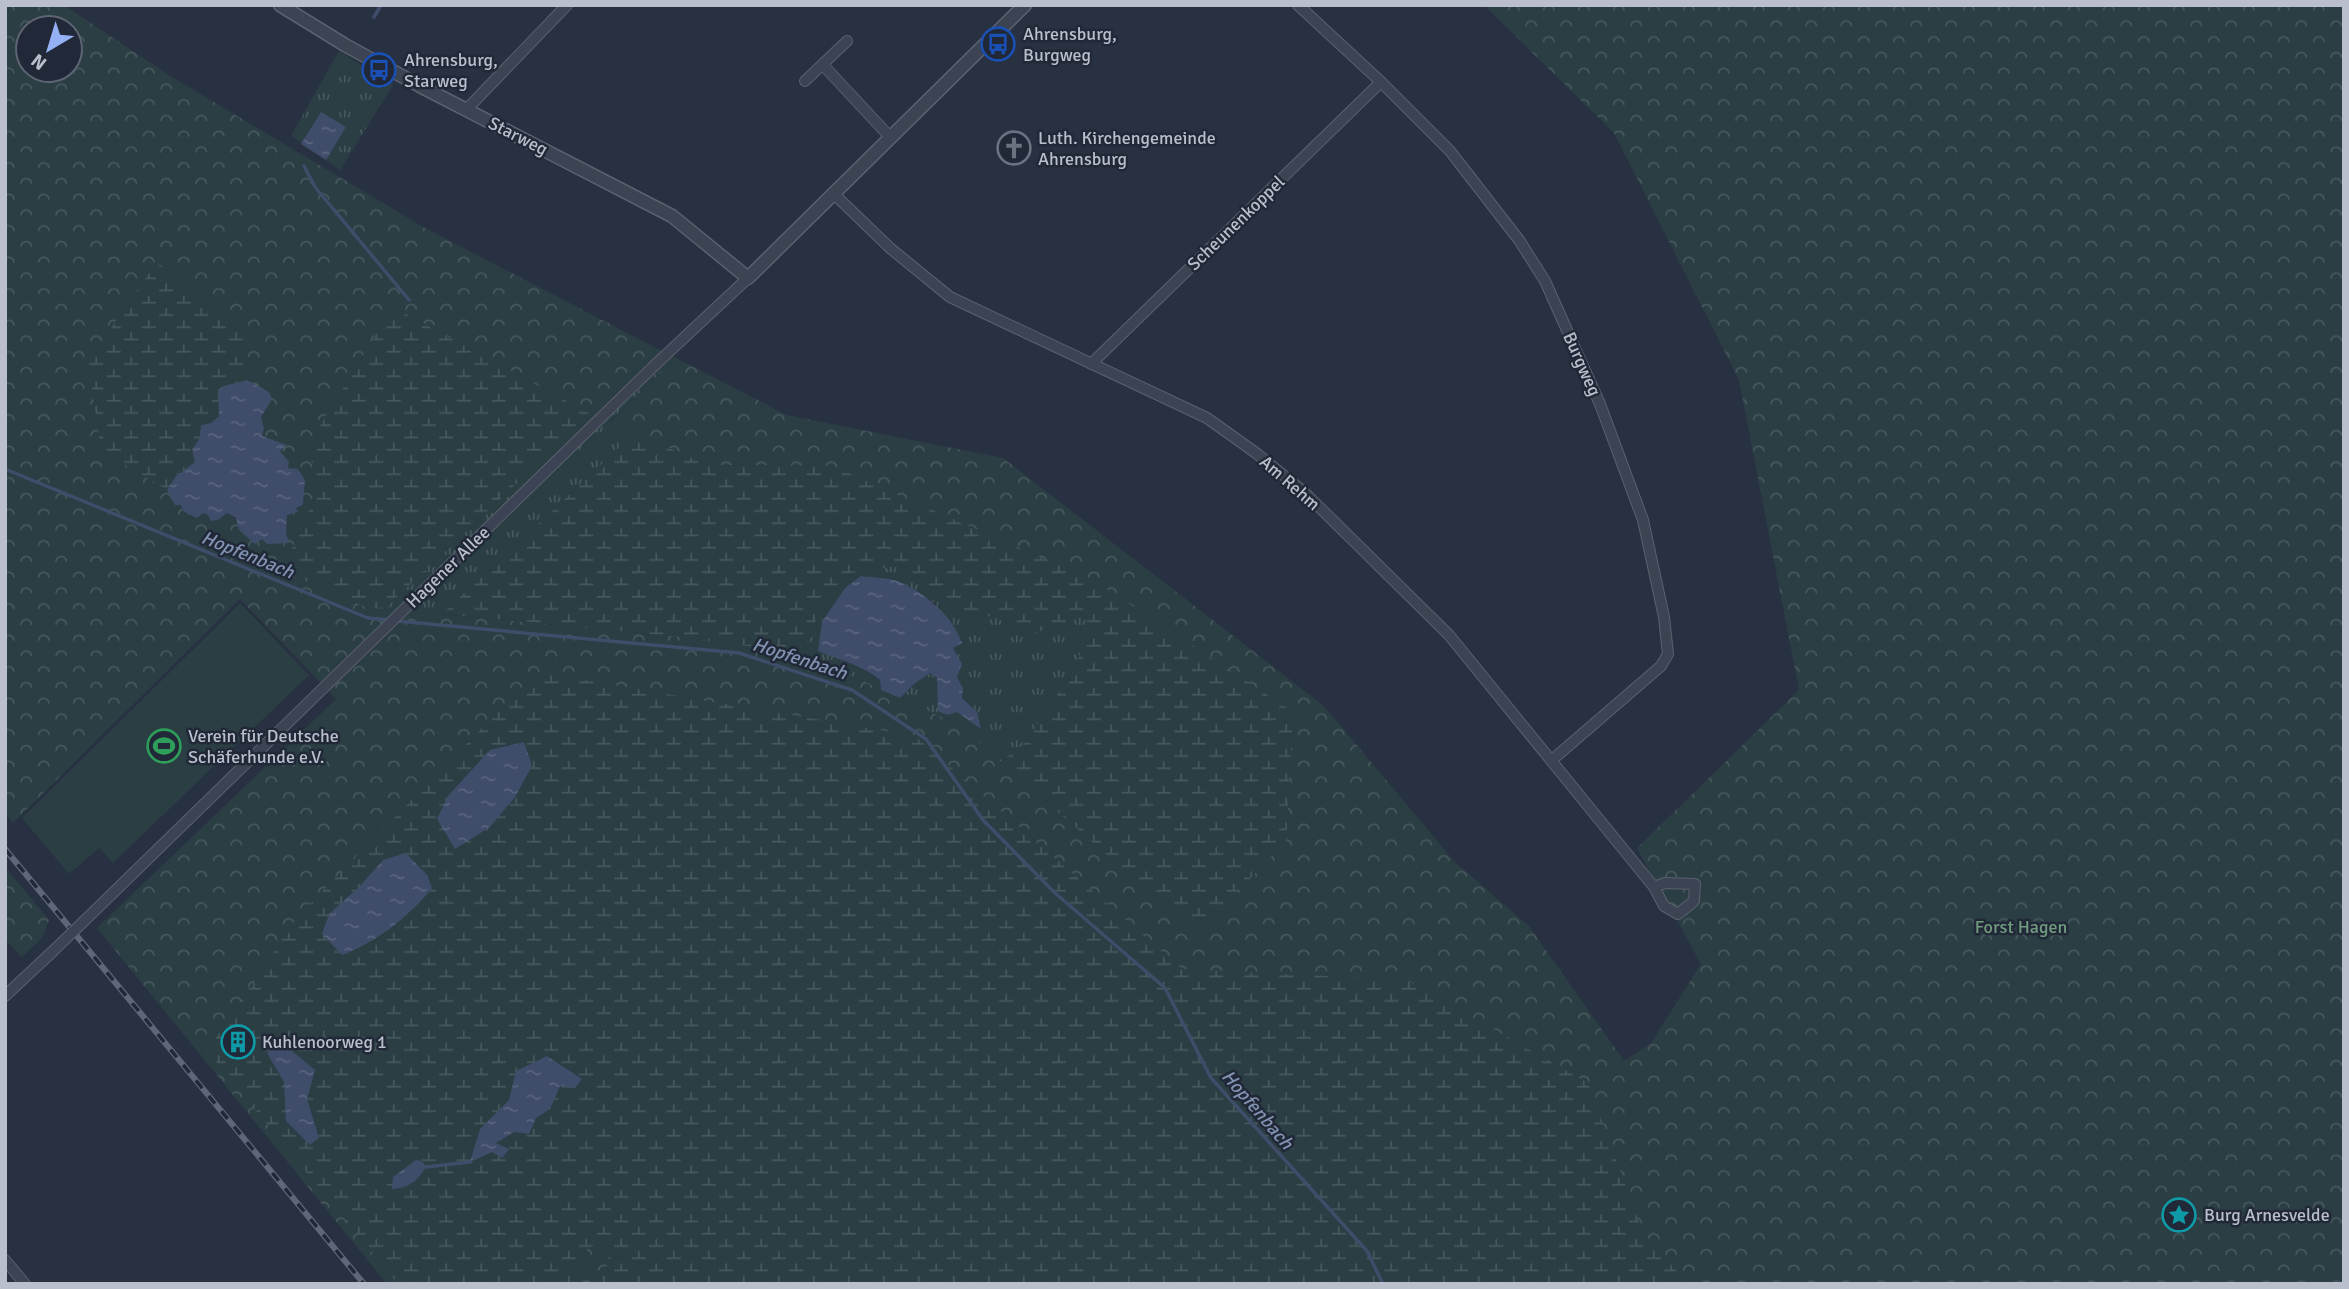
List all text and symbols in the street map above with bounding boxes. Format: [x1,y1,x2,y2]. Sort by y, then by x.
north arrow [14,14,84,84]
place label: Ahrensburg, Burgweg [1023,23,1117,66]
bus stop icon: Ahrensburg, Burgweg [979,25,1017,63]
text: N [27,48,52,75]
place label: Ahrensburg, Starweg [404,49,498,92]
bus stop icon: Ahrensburg, Starweg [360,51,398,89]
street label: Starweg [485,112,551,160]
place label: Luth. Kirchengemeinde Ahrensburg [1038,127,1216,170]
church icon: Luth. Kirchengemeinde Ahrensburg [995,129,1033,167]
street label: Scheunenkoppel [1183,171,1289,275]
street label: Burgweg [1558,328,1606,400]
street label: Am Rehm [1255,451,1325,515]
street label: Hagener Allee [401,522,495,612]
water label: Hopfenbach [198,525,298,585]
water label: Hopfenbach [750,632,850,686]
place label: Verein für Deutsche Schäferhunde e.V. [188,725,339,768]
sports icon: Verein für Deutsche Schäferhunde e.V. [145,727,183,765]
park label: Forst Hagen [1975,916,2067,938]
building icon: Kuhlenoorweg 1 [219,1023,257,1061]
place label: Kuhlenoorweg 1 [262,1031,387,1053]
water label: Hopfenbach [1216,1065,1299,1155]
place icon: Burg Arnesvelde [2160,1196,2198,1234]
place label: Burg Arnesvelde [2204,1204,2330,1226]

